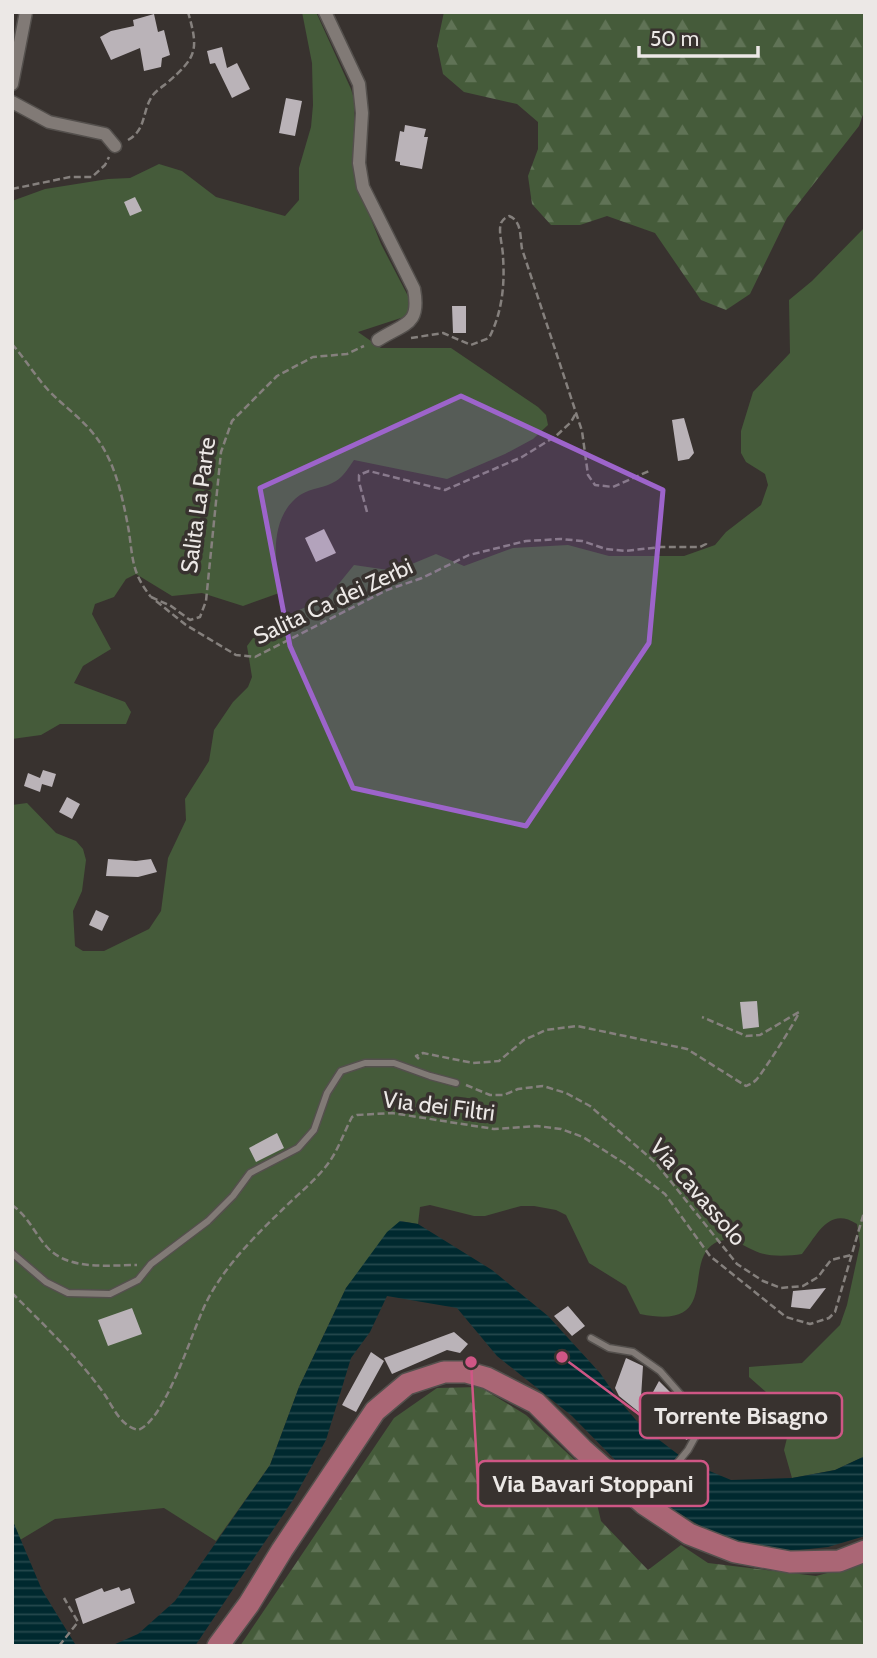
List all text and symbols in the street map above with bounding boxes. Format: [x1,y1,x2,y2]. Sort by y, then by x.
scale bar [639,14,758,58]
text: 50 m [650,26,699,51]
street label: Salita La Parte [175,435,221,575]
street label: Salita Ca dei Zerbi [249,552,417,650]
street label: Via dei Filtri [381,1085,497,1127]
street label: Via Cavassolo [644,1133,752,1251]
callout: Torrente Bisagno [640,1393,842,1438]
text: Torrente Bisagno [654,1401,828,1430]
callout: Via Bavari Stoppani [478,1461,708,1506]
text: Via Bavari Stoppani [492,1469,694,1498]

